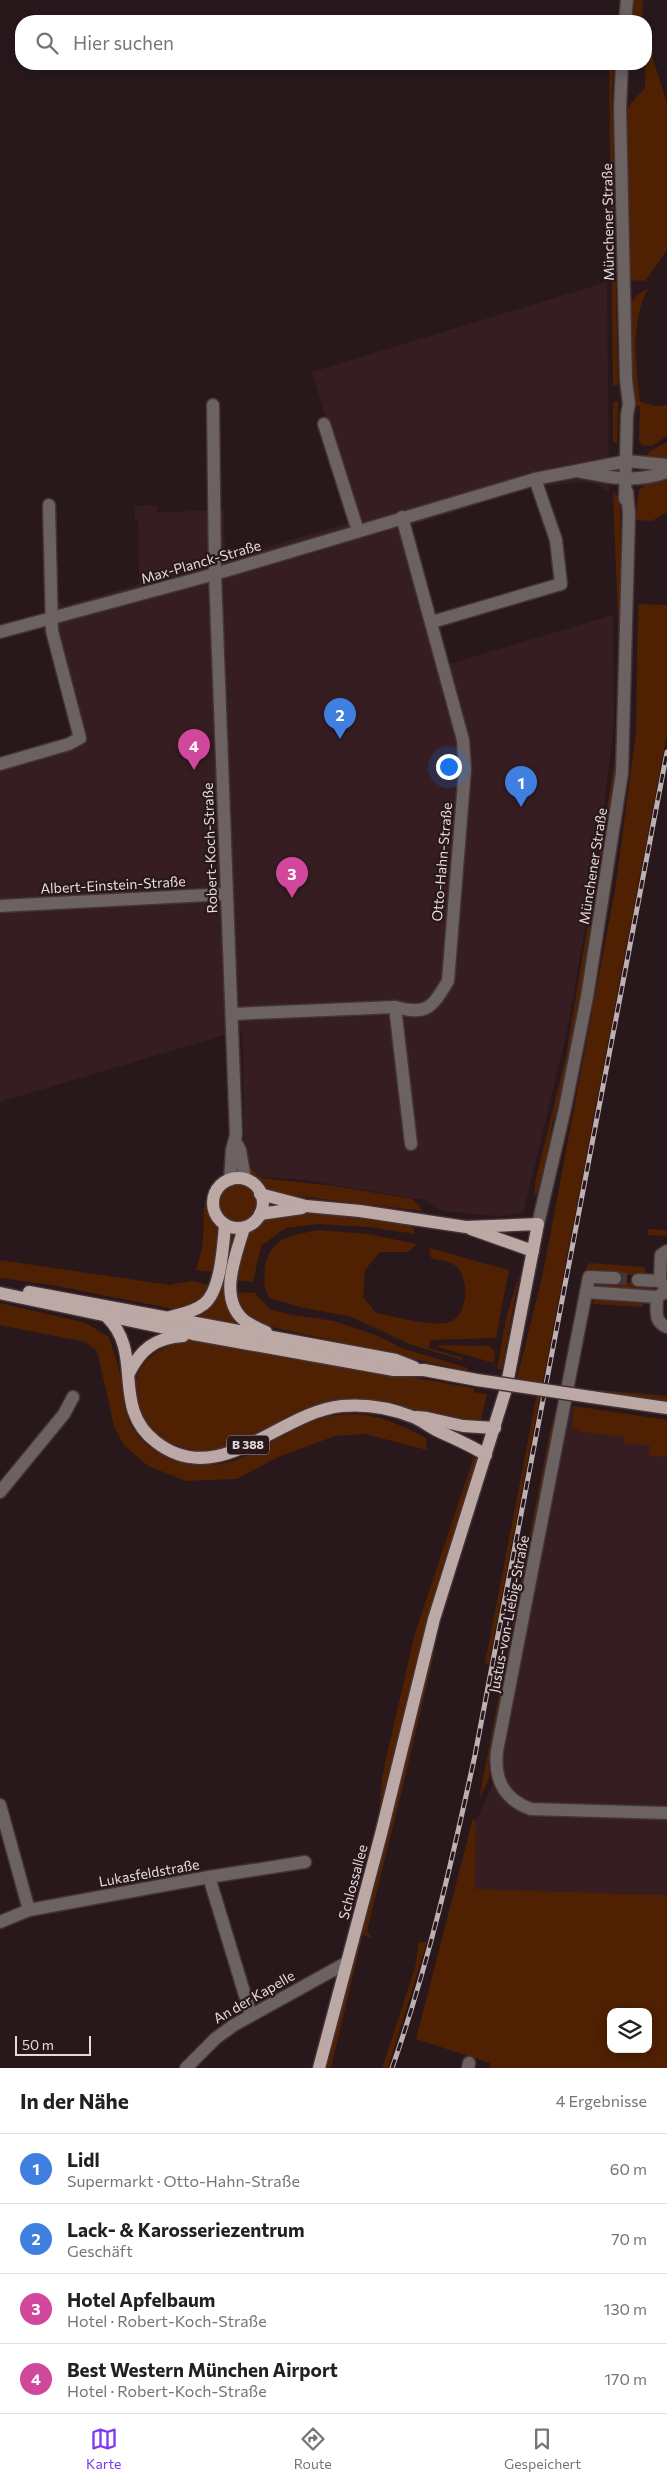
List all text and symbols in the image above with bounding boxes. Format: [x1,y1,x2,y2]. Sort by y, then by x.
search box [15,15,652,70]
icon: search [33,29,61,57]
text: Hier suchen [73,31,174,54]
street label: Münchener Straße [598,163,617,281]
street label: Max-Planck-Straße [139,536,263,587]
pin: 2 [324,698,356,739]
pin: 4 [178,729,210,770]
your location [436,754,462,780]
pin: 1 [505,766,537,807]
street label: Robert-Koch-Straße [199,782,220,914]
street label: Otto-Hahn-Straße [428,802,455,922]
street label: Münchener Straße [575,806,610,925]
pin: 3 [276,857,308,898]
street label: Albert-Einstein-Straße [40,872,186,897]
road number: B 388 [227,1436,269,1454]
street label: Justus-von-Liebig-Straße [485,1534,532,1694]
street label: Schlossallee [334,1843,371,1921]
street label: Lukasfeldstraße [97,1855,201,1890]
street label: An der Kapelle [210,1966,297,2027]
map controls [607,2008,652,2053]
button: layers [607,2008,652,2053]
scale bar [15,2033,91,2056]
text: 50 m [22,2036,54,2053]
text: In der Nähe [20,2088,129,2113]
text: 4 Ergebnisse [556,2091,647,2110]
text: Lidl [67,2148,100,2171]
text: 1 [32,2159,40,2178]
text: 60 m [610,2159,647,2178]
text: Supermarkt · Otto-Hahn-Straße [67,2171,300,2190]
text: Lack- & Karosseriezentrum [67,2218,304,2241]
text: 2 [31,2229,41,2248]
text: 70 m [611,2229,647,2248]
text: Geschäft [67,2241,133,2260]
text: Hotel Apfelbaum [67,2288,215,2311]
text: 3 [31,2299,41,2318]
text: 130 m [604,2299,647,2318]
text: Hotel · Robert-Koch-Straße [67,2311,267,2330]
text: Best Western München Airport [67,2358,338,2381]
text: 4 [31,2369,41,2388]
text: 170 m [604,2369,647,2388]
text: Hotel · Robert-Koch-Straße [67,2381,267,2400]
tab: Karte [86,2425,121,2472]
tab: Route [294,2425,332,2472]
tab: Gespeichert [504,2425,581,2472]

